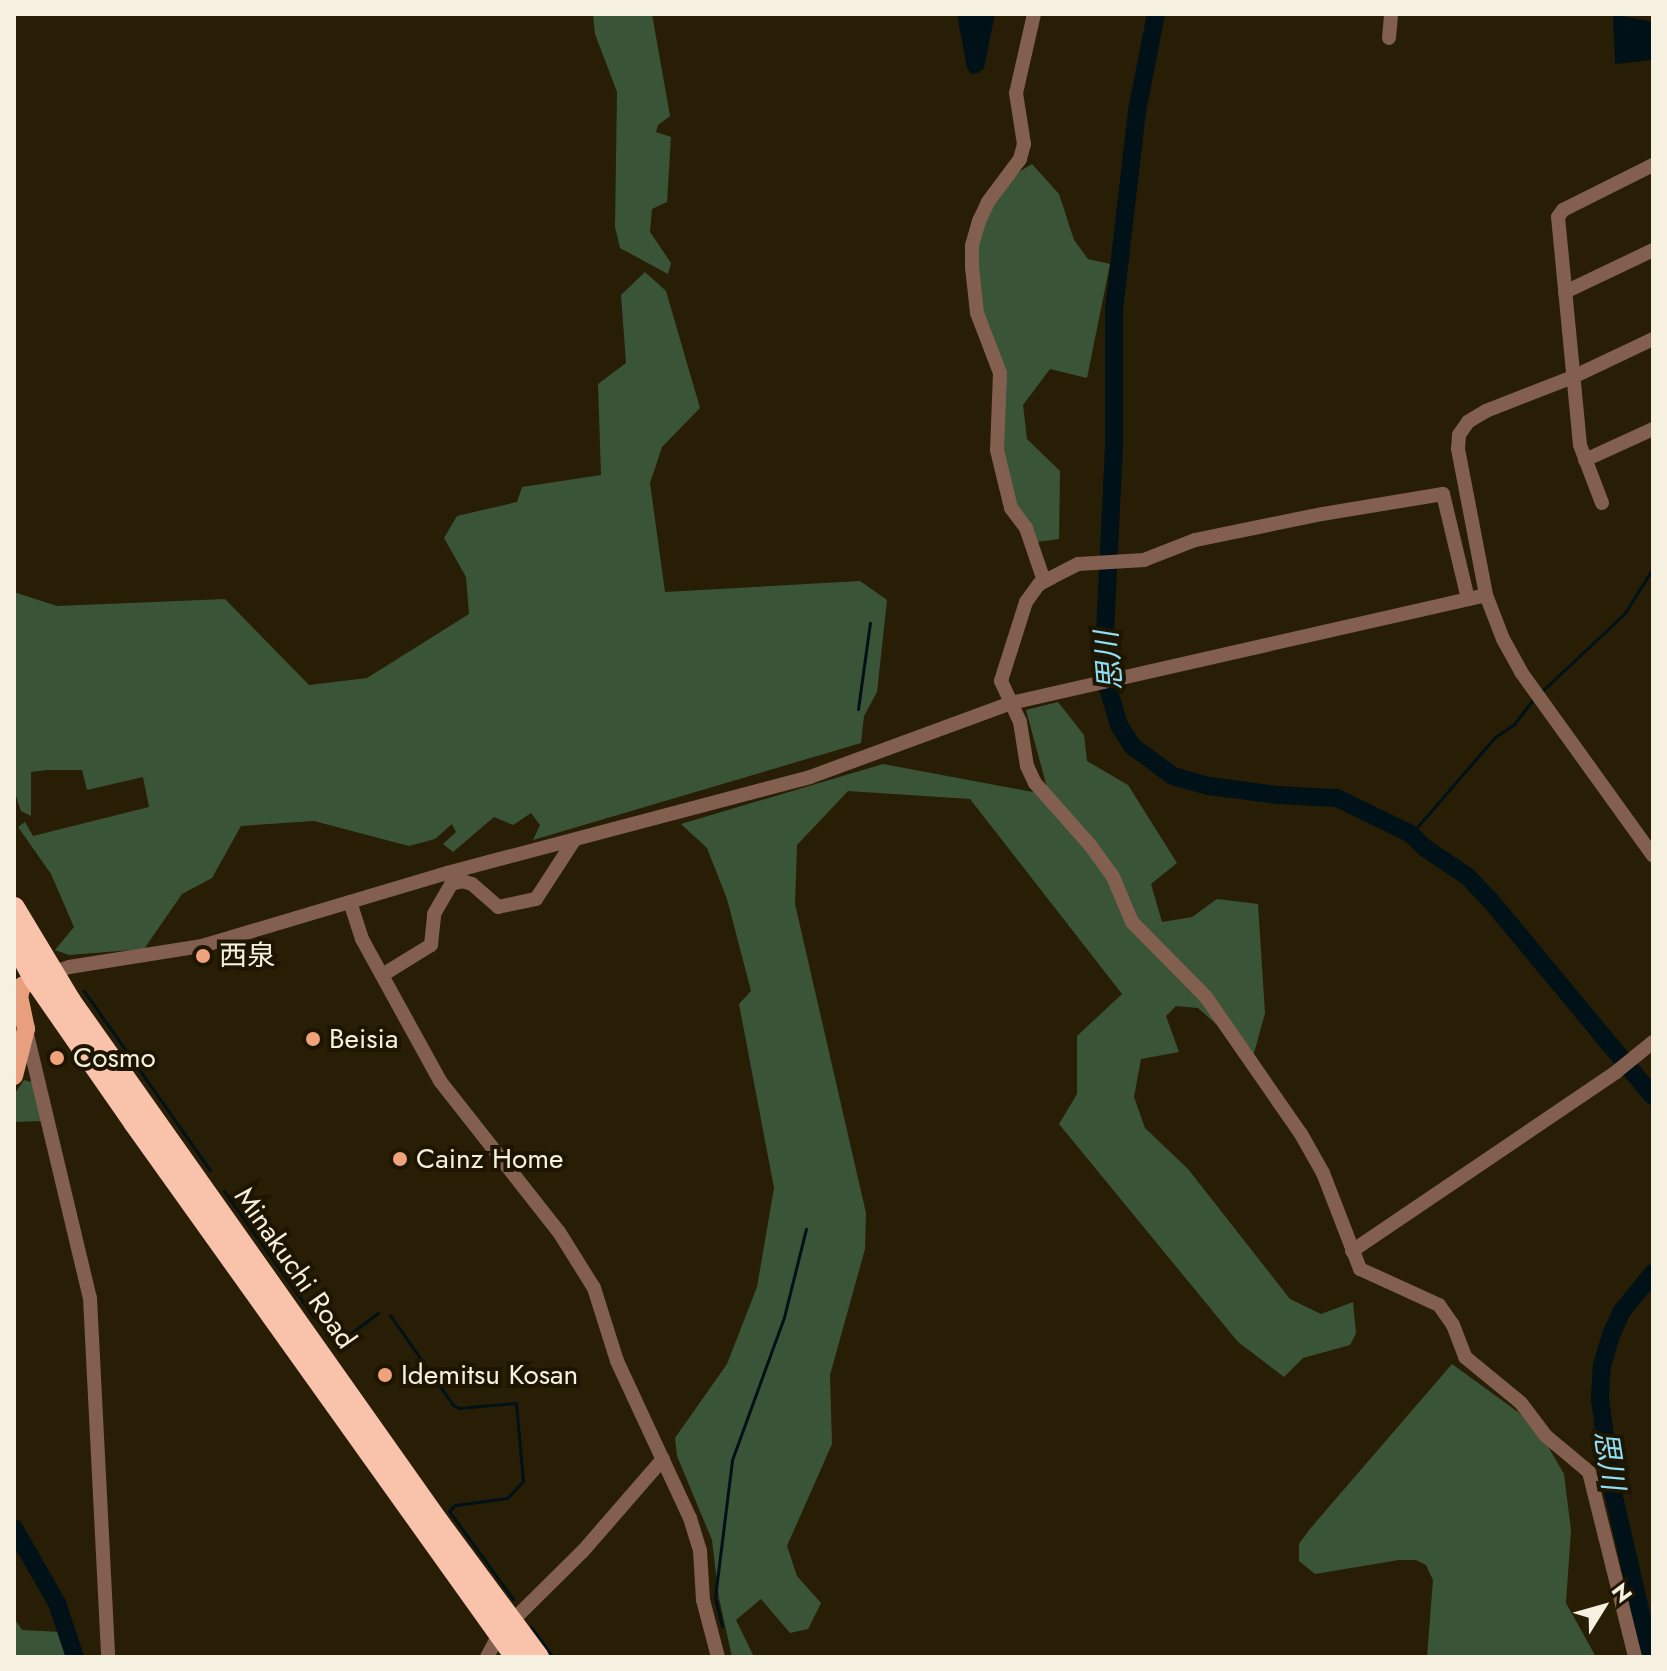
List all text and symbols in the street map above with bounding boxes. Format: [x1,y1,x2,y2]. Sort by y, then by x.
water label: 思川 [1088,630,1130,692]
place label: 西泉 [219,939,275,973]
marker: 西泉 [194,947,212,965]
place label: Beisia [329,1022,398,1056]
marker: Beisia [304,1030,322,1048]
place label: Cosmo [73,1041,156,1075]
marker: Cosmo [48,1049,66,1067]
place label: Cainz Home [416,1142,563,1176]
marker: Cainz Home [391,1150,409,1168]
street label: Minakuchi Road [227,1181,363,1355]
place label: Idemitsu Kosan [401,1358,578,1392]
marker: Idemitsu Kosan [376,1366,394,1384]
water label: 思川 [1587,1428,1631,1492]
north arrow [1563,1567,1643,1647]
text: N [1604,1576,1640,1609]

